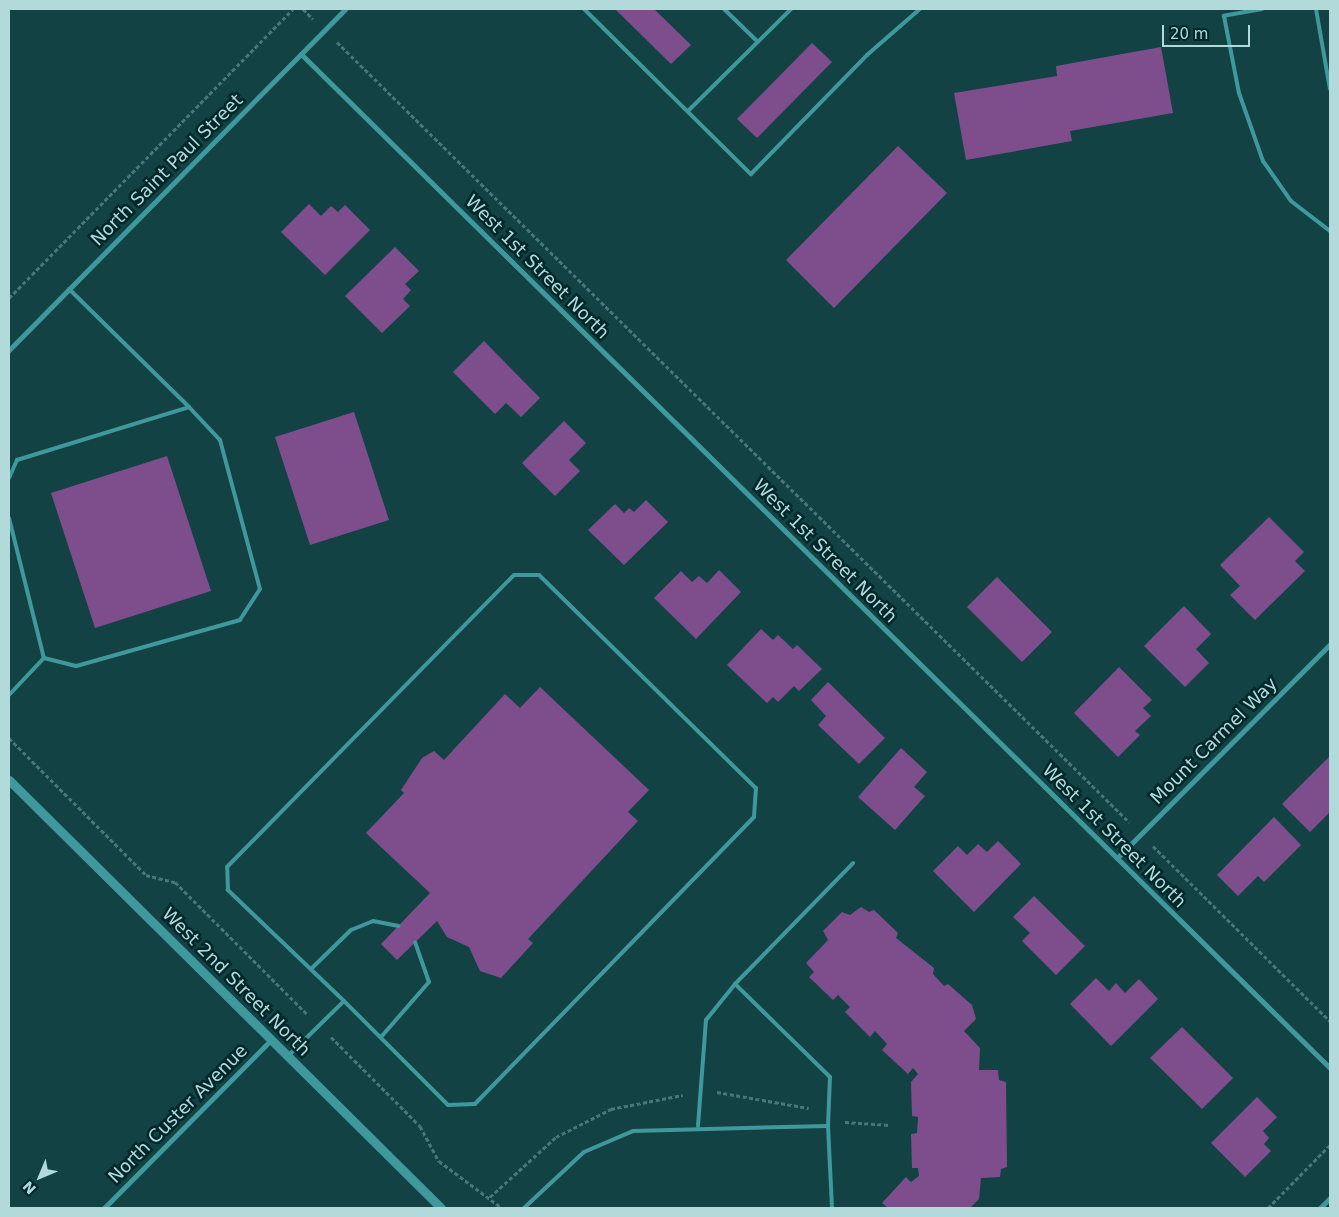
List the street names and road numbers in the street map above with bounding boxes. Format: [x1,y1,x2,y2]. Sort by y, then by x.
street label: North Saint Paul Street [87,90,247,250]
street label: West 1st Street North [461,191,613,343]
street label: West 1st Street North [749,475,901,627]
street label: Mount Carmel Way [1146,673,1282,809]
street label: West 1st Street North [1038,760,1190,912]
street label: West 2nd Street North [157,903,315,1061]
street label: North Custer Avenue [104,1040,252,1188]

